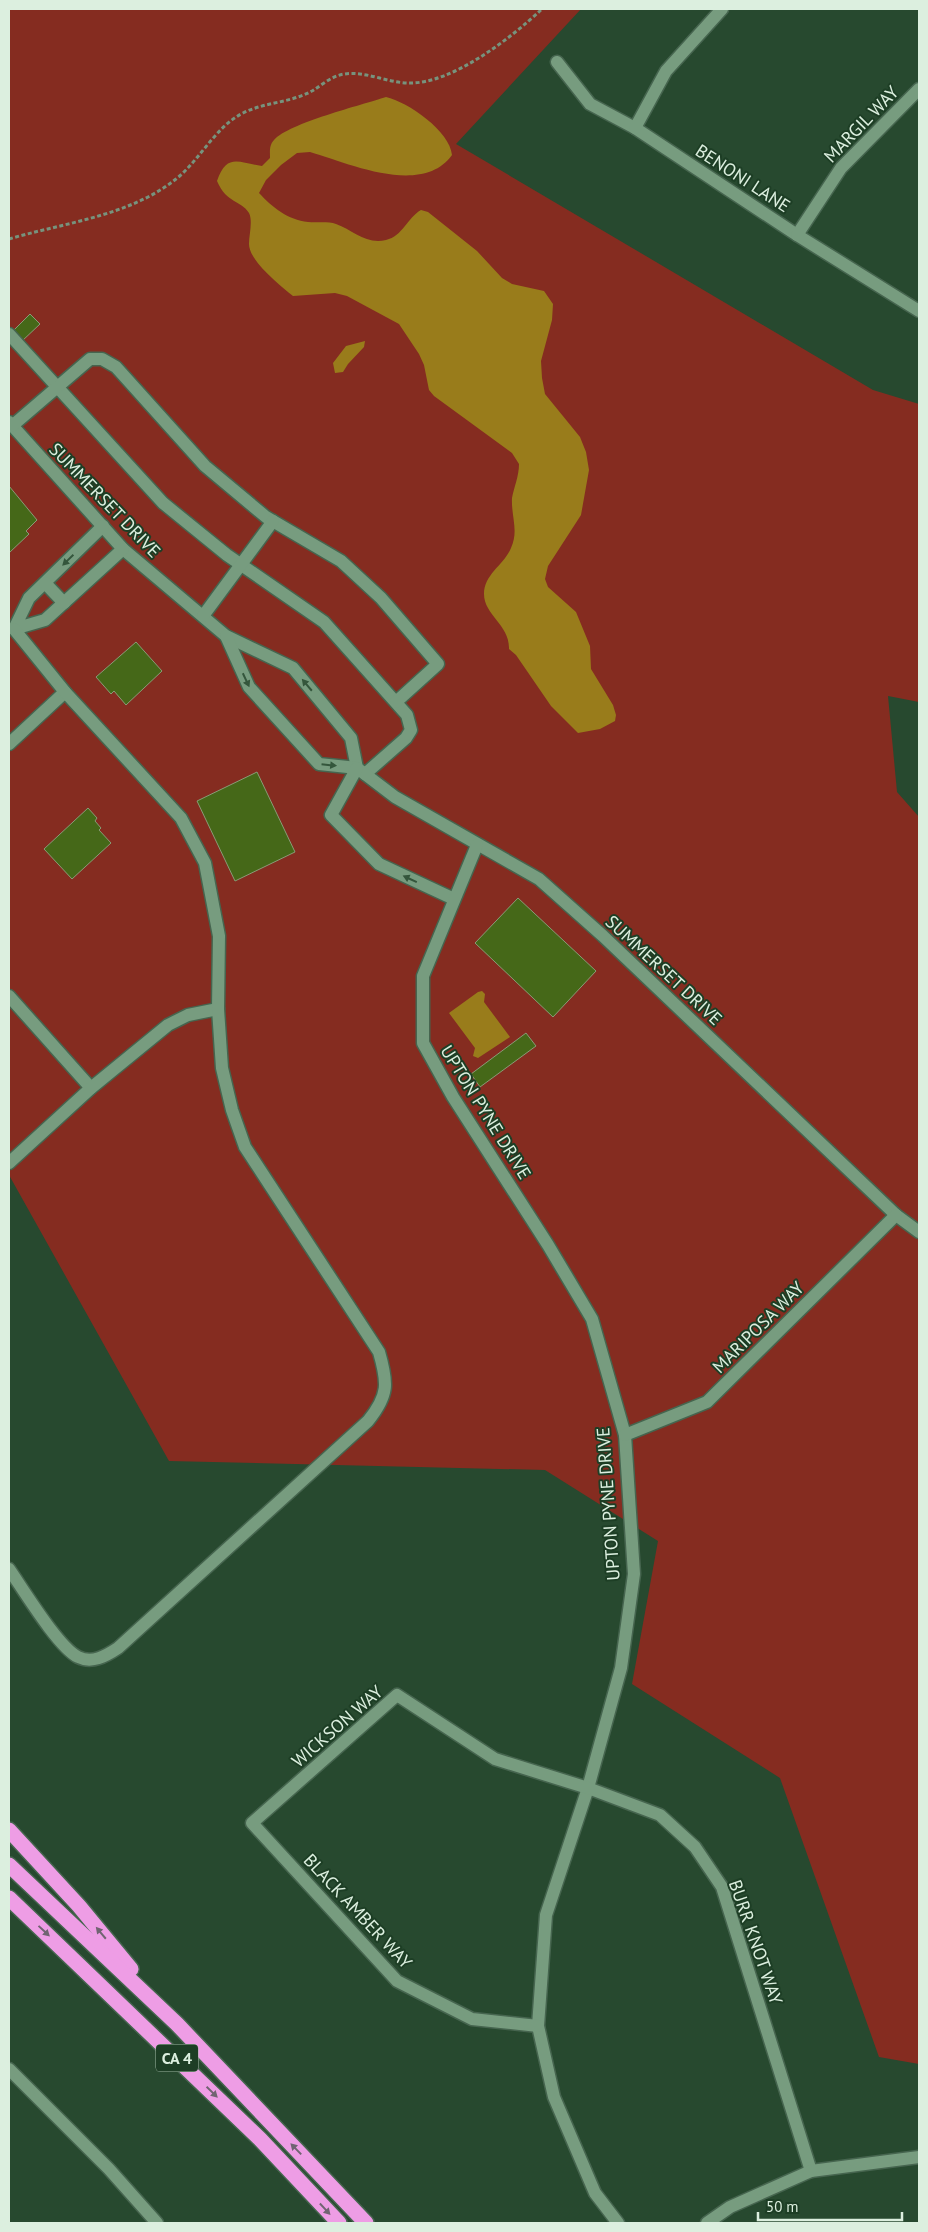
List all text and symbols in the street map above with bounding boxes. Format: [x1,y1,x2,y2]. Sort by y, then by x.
street label: MARGIL WAY [819,81,903,167]
street label: BENONI LANE [691,139,795,217]
street label: SUMMERSET DRIVE [44,438,166,562]
one-way arrow [62,554,74,566]
one-way arrow [242,673,250,687]
one-way arrow [302,679,313,692]
one-way arrow [322,761,338,769]
one-way arrow [403,874,417,882]
street label: SUMMERSET DRIVE [601,910,727,1030]
street label: UPTON PYNE DRIVE [436,1041,536,1183]
street label: MARIPOSA WAY [707,1276,809,1378]
street label: UPTON PYNE DRIVE [591,1427,625,1581]
street label: WICKSON WAY [287,1680,387,1772]
street label: BLACK AMBER WAY [299,1849,417,1973]
street label: BURR KNOT WAY [724,1877,788,2007]
one-way arrow [38,1925,50,1937]
one-way arrow [95,1926,106,1939]
road number: CA 4 [156,2045,198,2072]
one-way arrow [206,2086,218,2098]
one-way arrow [290,2144,302,2156]
scale bar [758,2190,902,2222]
text: 50 m [766,2197,799,2216]
one-way arrow [319,2202,331,2214]

